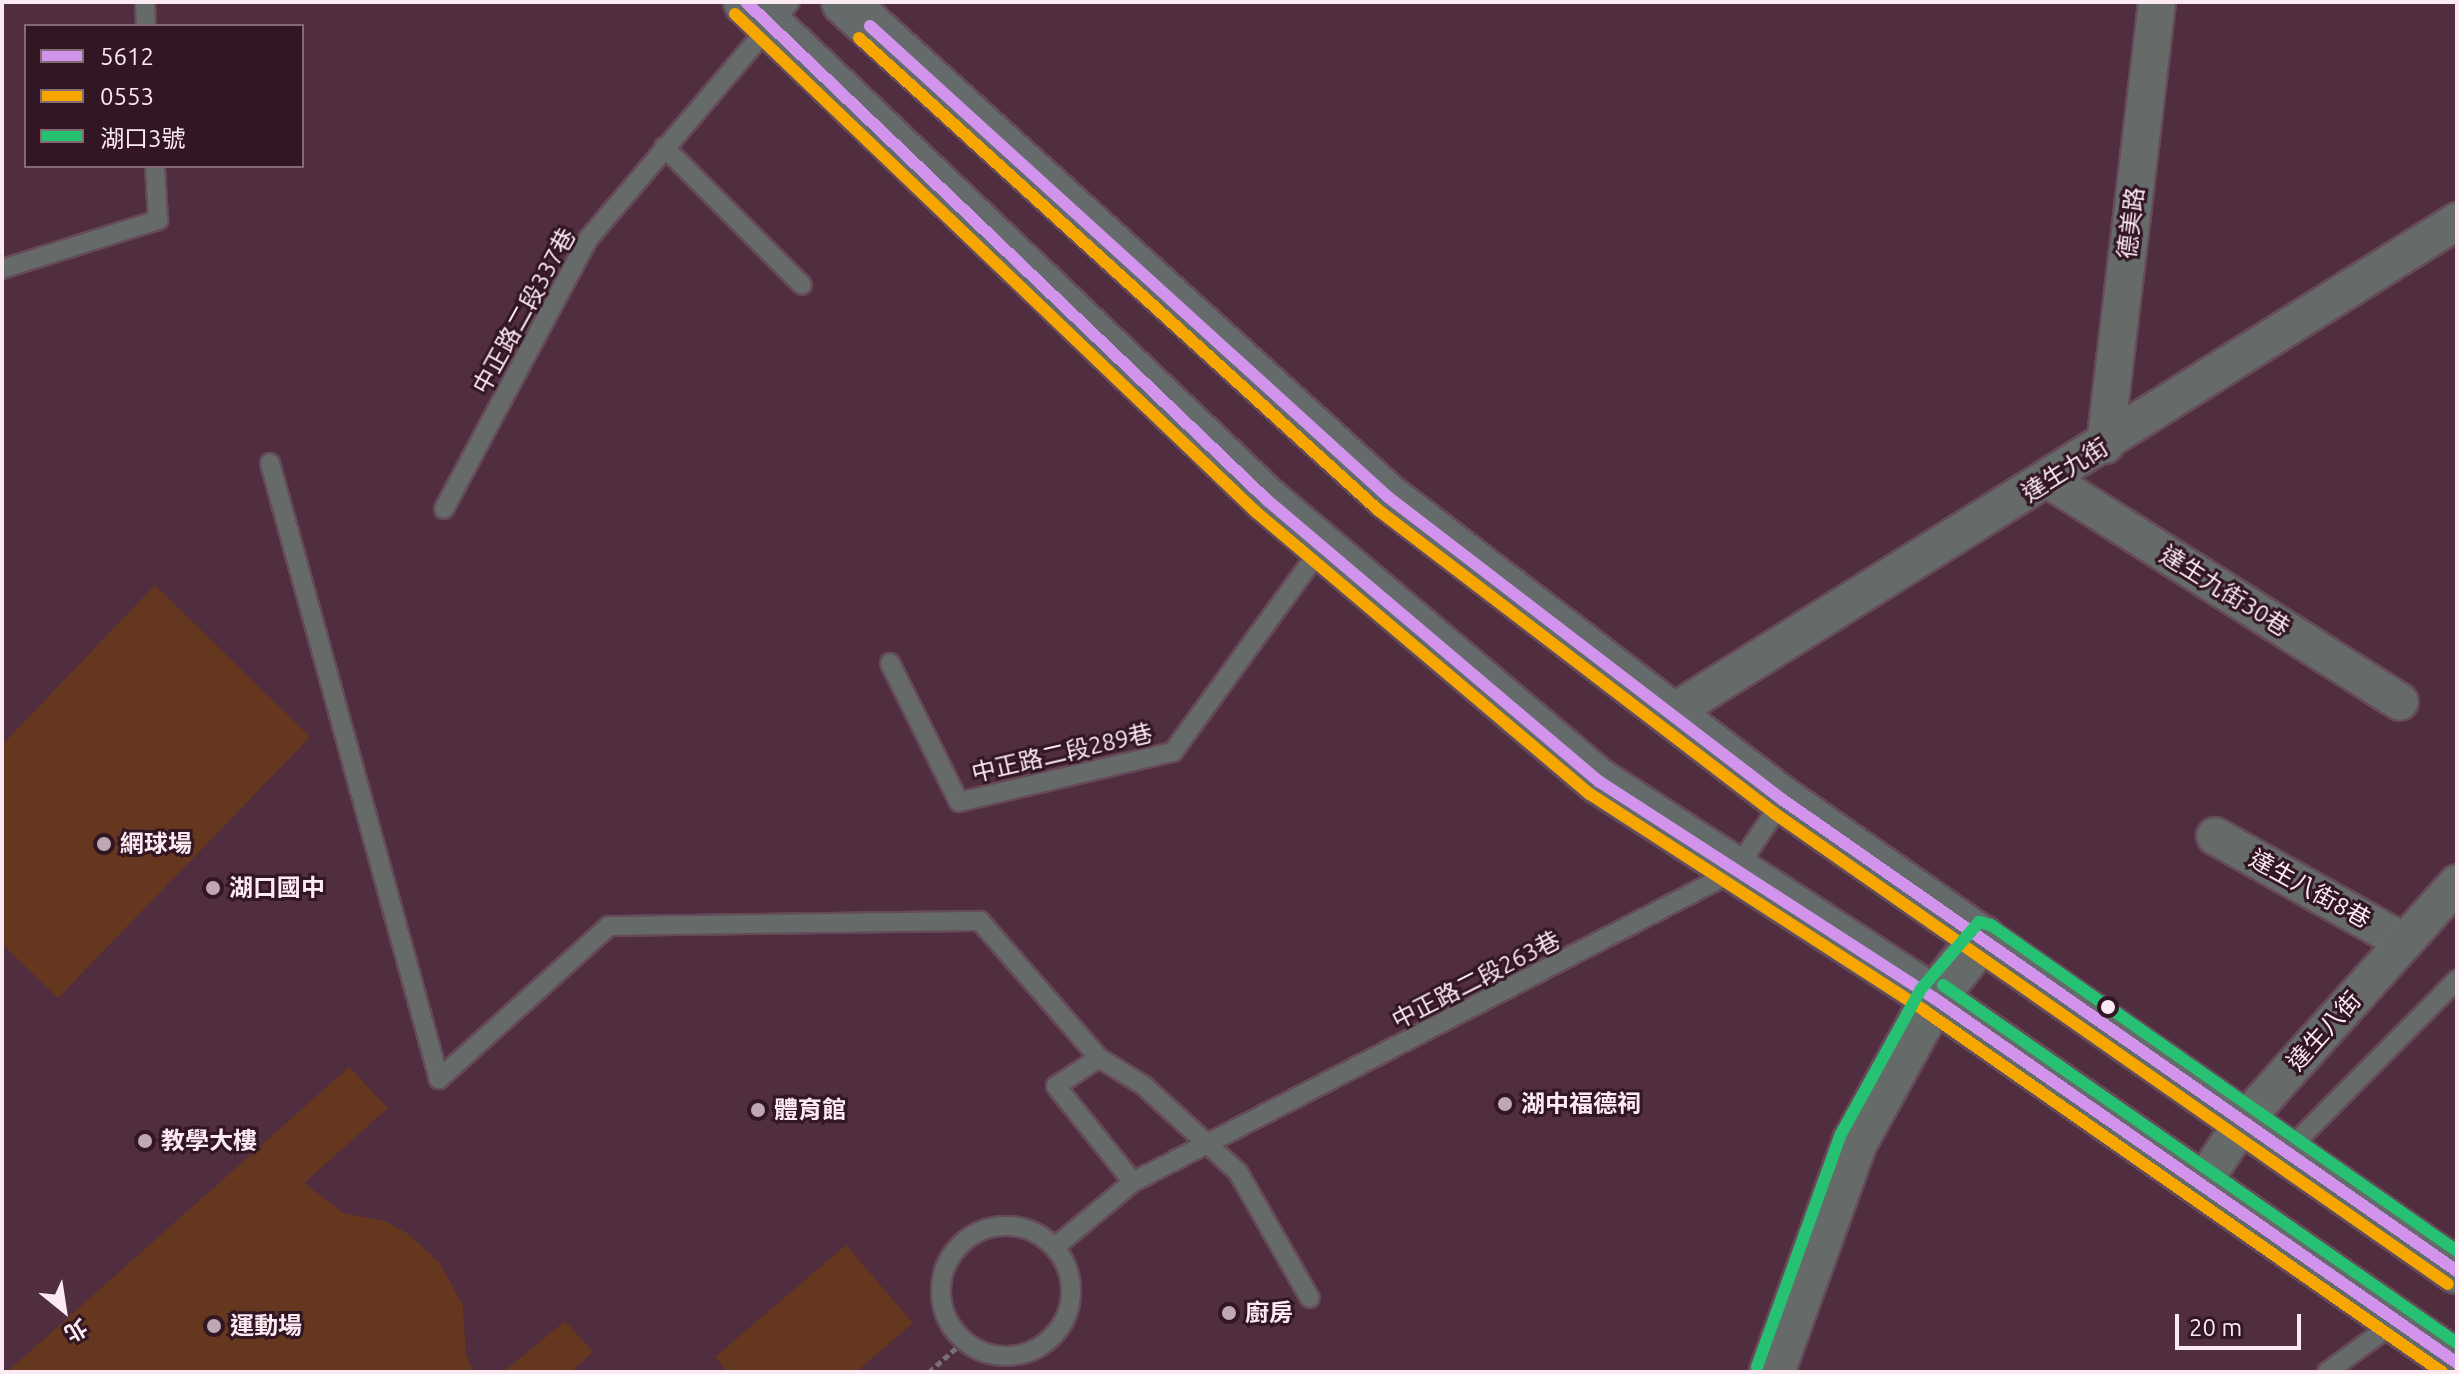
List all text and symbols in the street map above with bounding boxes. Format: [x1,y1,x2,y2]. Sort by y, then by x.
legend [24,24,304,168]
text: 5612 [100,43,154,70]
text: 0553 [100,83,154,110]
text: 湖口3號 [100,125,186,152]
street label: 德美路 [2112,186,2150,260]
street label: 中正路二段337巷 [467,223,581,399]
street label: 達生九街 [2017,432,2113,508]
street label: 達生九街30巷 [2155,540,2295,642]
street label: 中正路二段289巷 [969,718,1155,788]
place label: 網球場 [120,830,192,858]
marker: 網球場 [95,835,113,853]
street label: 達生八街8巷 [2245,844,2375,934]
place label: 湖口國中 [229,874,325,902]
marker: 湖口國中 [204,879,222,897]
street label: 中正路二段263巷 [1387,925,1565,1035]
street label: 達生八街 [2281,986,2367,1076]
unlabelled marker [2100,999,2116,1015]
place label: 湖中福德祠 [1521,1090,1641,1118]
marker: 湖中福德祠 [1496,1095,1514,1113]
place label: 體育館 [774,1096,846,1124]
marker: 體育館 [749,1101,767,1119]
place label: 教學大樓 [161,1127,257,1155]
marker: 教學大樓 [136,1132,154,1150]
north arrow [24,1270,104,1350]
scale bar [2179,1298,2305,1348]
place label: 廚房 [1245,1299,1293,1327]
marker: 廚房 [1220,1304,1238,1322]
place label: 運動場 [230,1312,302,1340]
text: 20 m [2189,1314,2242,1341]
text: 北 [60,1315,92,1348]
marker: 運動場 [205,1317,223,1335]

